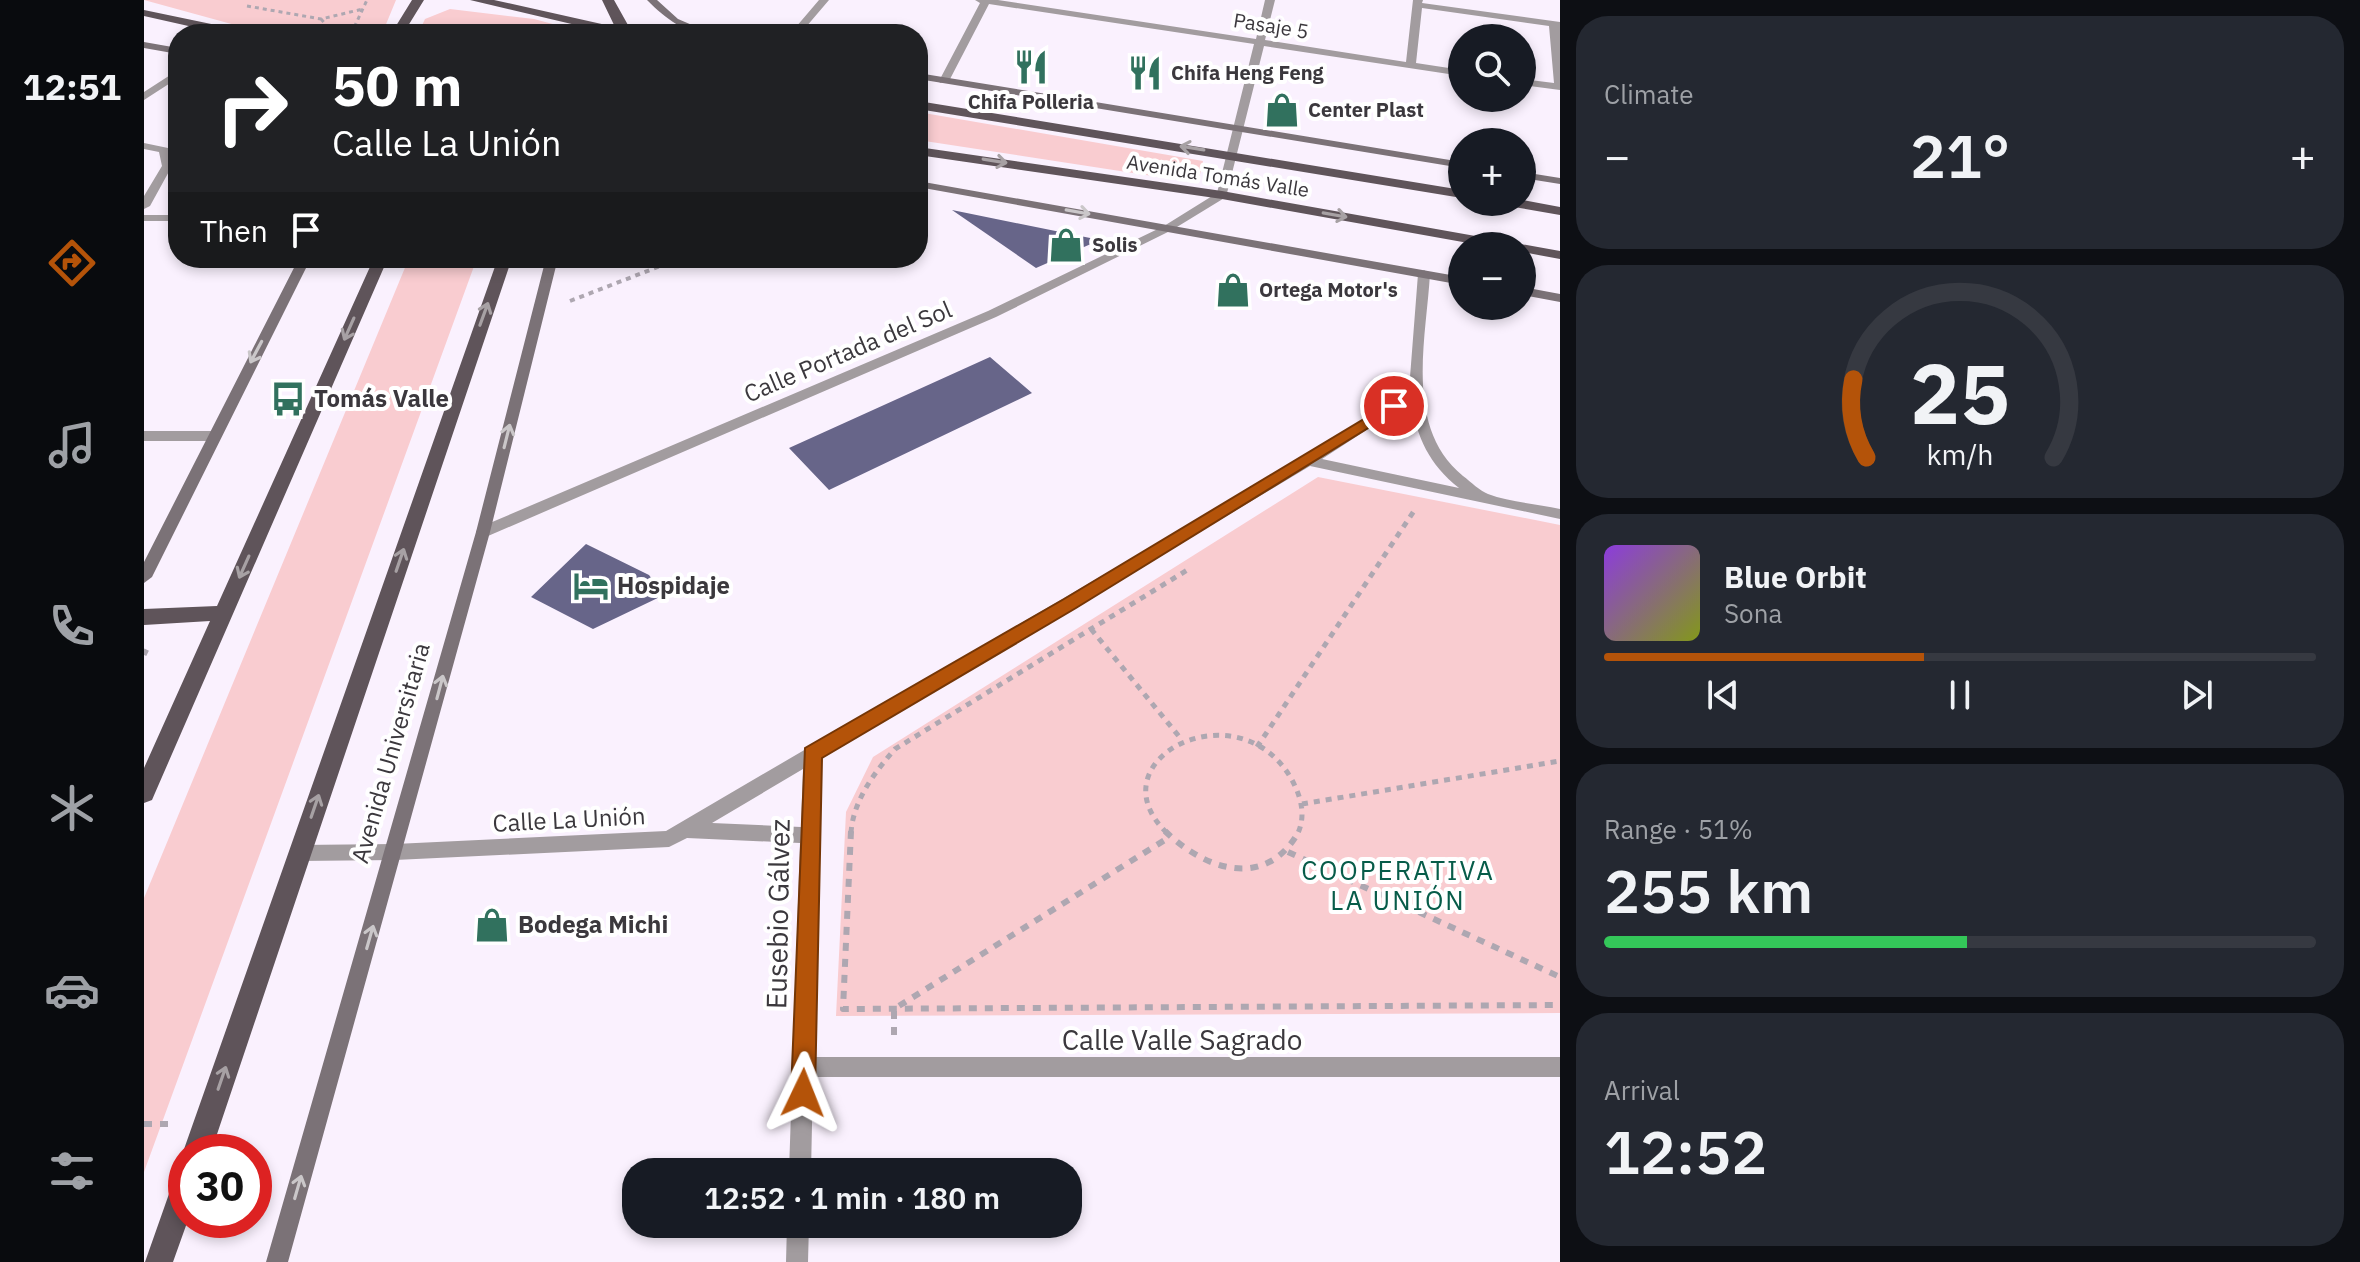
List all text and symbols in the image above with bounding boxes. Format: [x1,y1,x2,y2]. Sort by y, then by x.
street label: Pasaje 5 [1232,6,1311,45]
map controls [1448,24,1536,320]
button: search [1448,24,1536,112]
restaurant icon: Chifa Polleria [1012,48,1050,86]
text: 50 m [332,49,462,121]
restaurant icon: Chifa Heng Feng [1126,54,1164,92]
icon: right [200,56,304,160]
place label: Chifa Heng Feng [1171,59,1325,86]
text: 12:51 [23,63,121,110]
text: Climate [1604,77,1694,111]
place label: Chifa Polleria [968,88,1094,115]
shop icon: Center Plast [1263,91,1301,129]
place label: Center Plast [1308,96,1424,123]
text: 21° [1910,116,2010,195]
text: Calle La Unión [332,119,561,166]
text: − [1604,127,1630,184]
text: + [2290,127,2316,184]
button: + [1448,128,1536,216]
one-way arrow [1180,140,1205,155]
street label: Avenida Tomás Valle [1125,148,1311,203]
one-way arrow [982,154,1008,169]
one-way arrow [1064,206,1090,221]
icon: arrive [284,208,328,252]
one-way arrow [1322,209,1347,224]
text: Then [200,211,268,250]
shop icon: Solis [1047,226,1085,264]
place label: Solis [1092,231,1138,258]
button: − [1448,232,1536,320]
icon: directions [44,235,100,291]
shop icon: Ortega Motor's [1214,271,1252,309]
place label: Ortega Motor's [1259,276,1398,303]
street label: Calle Portada del Sol [739,293,956,409]
one-way arrow [478,302,492,327]
one-way arrow [340,316,355,341]
text: 25 [1910,338,2010,446]
one-way arrow [248,340,264,363]
pin [1360,372,1428,440]
bus stop icon: Tomás Valle [269,380,307,418]
place label: Tomás Valle [314,382,449,414]
icon: arrive [1372,384,1416,428]
icon: music [44,417,100,473]
one-way arrow [501,423,516,449]
text: km/h [1926,436,1994,473]
one-way arrow [393,548,408,573]
one-way arrow [235,554,250,579]
text: Blue Orbit [1724,557,1867,596]
hotel icon: Hospidaje [572,567,610,605]
place label: Hospidaje [617,569,730,601]
text: Sona [1724,596,1782,630]
icon: phone [44,598,100,654]
street label: Avenida Universitaria [343,639,437,867]
icon: previous [1701,673,1745,717]
icon: pause [1938,673,1982,717]
icon: next [2175,673,2219,717]
one-way arrow [434,674,449,700]
icon: climate [44,780,100,836]
one-way arrow [309,794,324,819]
street label: Calle La Unión [492,799,646,839]
text: Range · 51% [1604,812,1753,846]
street label: Eusebio Gálvez [757,819,798,1009]
text: 255 km [1604,851,1813,930]
district label: COOPERATIVA LA UNIÓN [1301,853,1495,917]
shop icon: Bodega Michi [473,906,511,944]
place label: Bodega Michi [518,908,668,940]
one-way arrow [363,925,378,951]
icon: car [44,962,100,1018]
street label: Calle Valle Sagrado [1062,1021,1302,1058]
position arrow [761,1051,845,1135]
one-way arrow [216,1066,231,1091]
text: Arrival [1604,1073,1680,1107]
text: 12:52 [1604,1112,1767,1191]
speed limit sign: 30 [168,1134,272,1238]
icon: filters [44,1143,100,1199]
one-way arrow [292,1175,306,1200]
text: 12:52 · 1 min · 180 m [704,1178,1000,1217]

